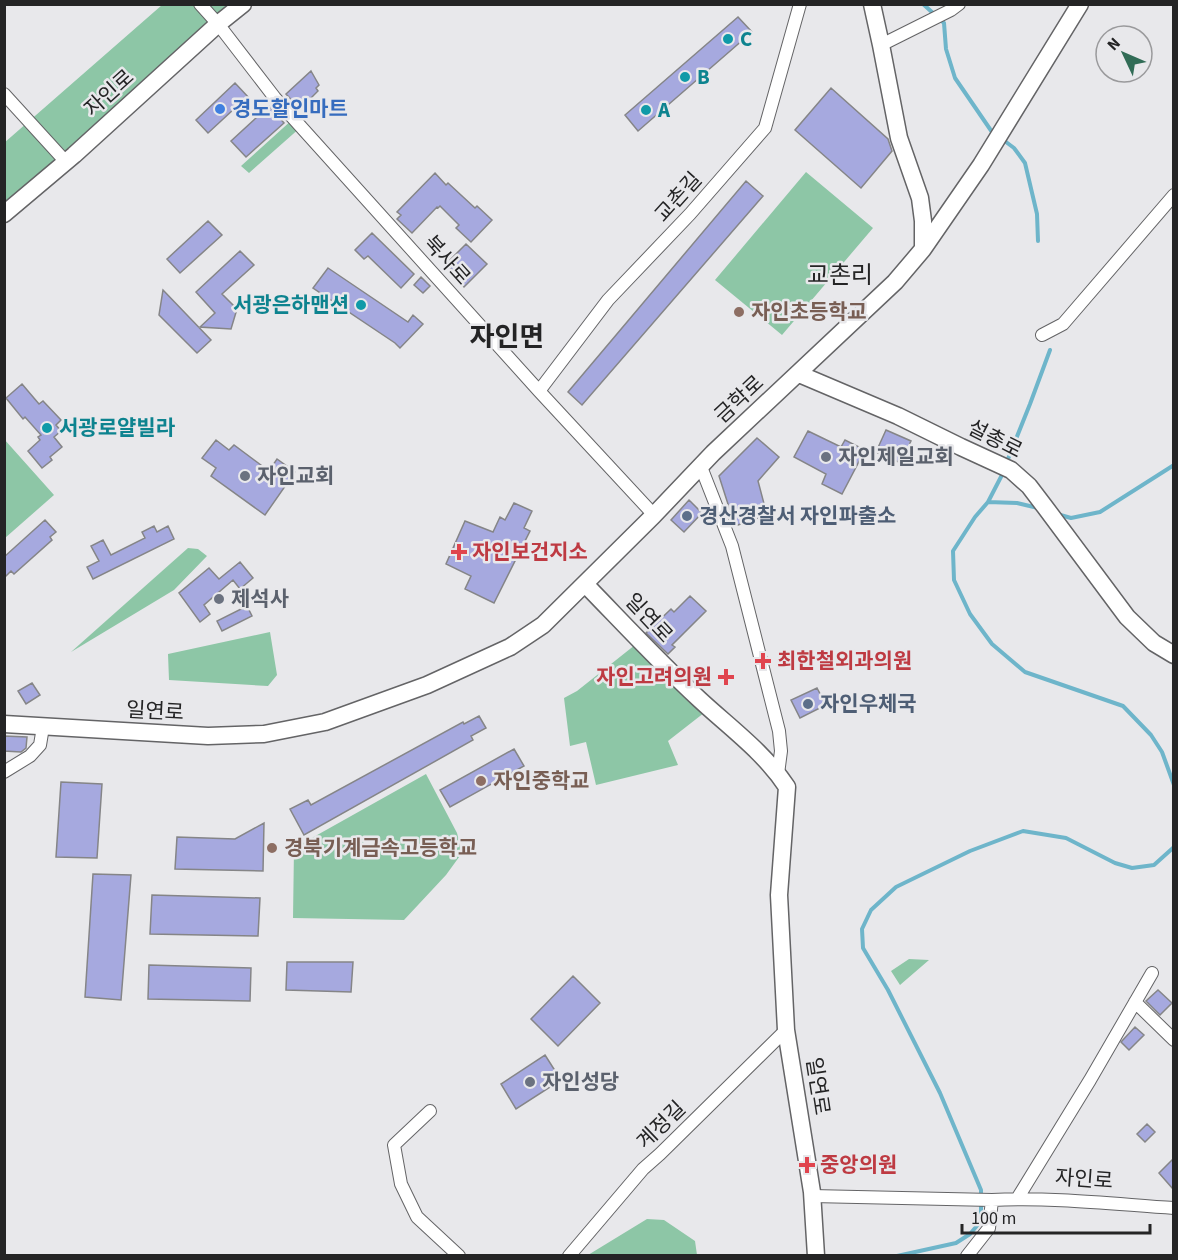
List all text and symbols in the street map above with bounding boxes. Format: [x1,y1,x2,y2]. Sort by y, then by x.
place label: C [740,24,752,54]
north arrow [1094,24,1154,84]
marker: C [721,32,735,46]
text: N [1102,33,1126,56]
street label: 자인로 [77,62,141,124]
place label: B [697,62,710,92]
marker: B [678,70,692,84]
place label: 경도할인마트 [232,94,348,124]
place label: A [657,95,671,125]
marker: 경도할인마트 [213,102,227,116]
marker: A [639,103,653,117]
street label: 교촌길 [647,165,709,229]
street label: 북사로 [416,228,478,292]
district label: 교촌리 [807,258,873,293]
place label: 서광은하맨션 [233,290,349,320]
place label: 자인초등학교 [751,297,867,327]
marker: 서광은하맨션 [354,298,368,312]
marker: 자인초등학교 [732,305,746,319]
district label: 자인면 [470,318,544,357]
street label: 금학로 [708,368,770,430]
street label: 설총로 [962,412,1028,466]
place label: 서광로얄빌라 [59,413,176,443]
marker: 서광로얄빌라 [40,421,54,435]
place label: 자인제일교회 [838,442,954,472]
marker: 자인제일교회 [819,450,833,464]
place label: 자인교회 [257,461,334,491]
marker: 자인교회 [238,469,252,483]
place label: 경산경찰서 자인파출소 [699,501,896,531]
marker: 경산경찰서 자인파출소 [680,509,694,523]
place label: 자인보건지소 [472,537,588,567]
marker: 자인보건지소 [450,543,468,561]
place label: 제석사 [231,584,289,614]
street label: 일연로 [618,587,680,649]
marker: 제석사 [212,592,226,606]
place label: 최한철외과의원 [777,646,912,676]
marker: 최한철외과의원 [754,652,772,670]
place label: 자인고려의원 [596,662,712,692]
marker: 자인고려의원 [717,668,735,686]
place label: 자인우체국 [820,689,917,719]
street label: 일연로 [125,695,185,727]
marker: 자인우체국 [801,697,815,711]
place label: 자인중학교 [493,766,590,796]
marker: 자인중학교 [474,774,488,788]
place label: 경북기계금속고등학교 [284,833,477,863]
marker: 경북기계금속고등학교 [265,841,279,855]
street label: 일연로 [799,1055,837,1117]
place label: 자인성당 [542,1067,619,1097]
marker: 자인성당 [523,1075,537,1089]
street label: 계정길 [630,1094,692,1156]
place label: 중앙의원 [820,1150,897,1180]
marker: 중앙의원 [798,1156,816,1174]
street label: 자인로 [1054,1162,1114,1196]
scale bar [962,1197,1150,1235]
text: 100 m [971,1206,1016,1231]

